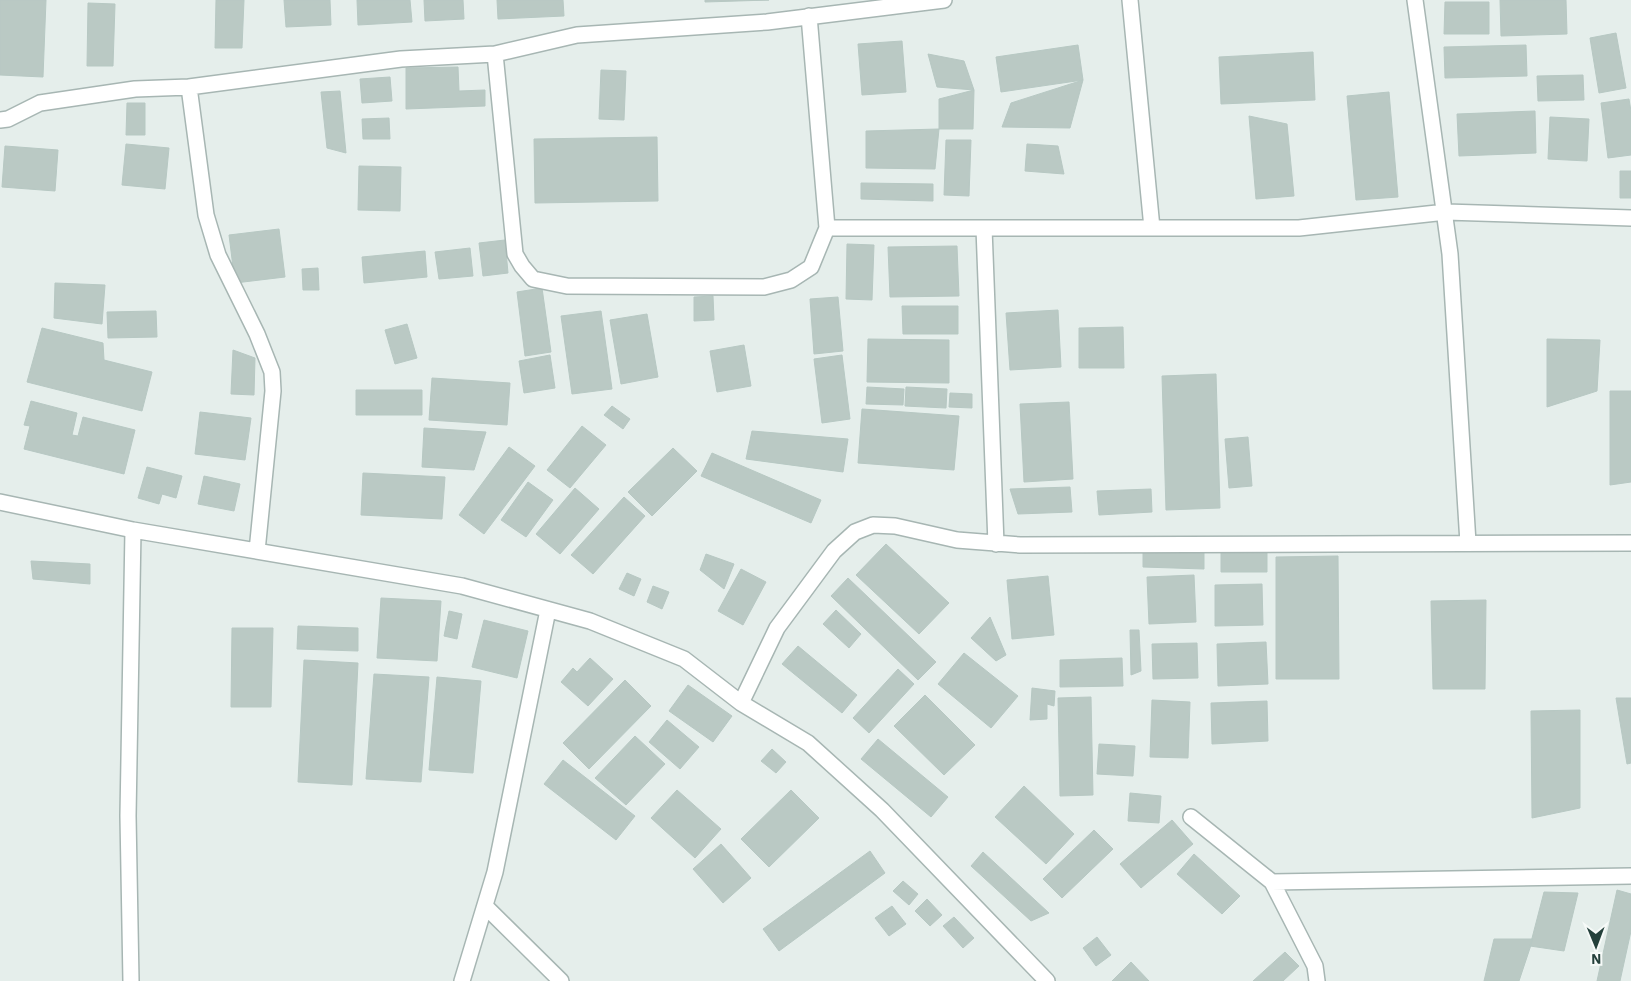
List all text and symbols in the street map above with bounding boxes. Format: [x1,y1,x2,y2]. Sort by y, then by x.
north arrow [1571,921,1621,971]
text: N [1591,950,1601,968]

